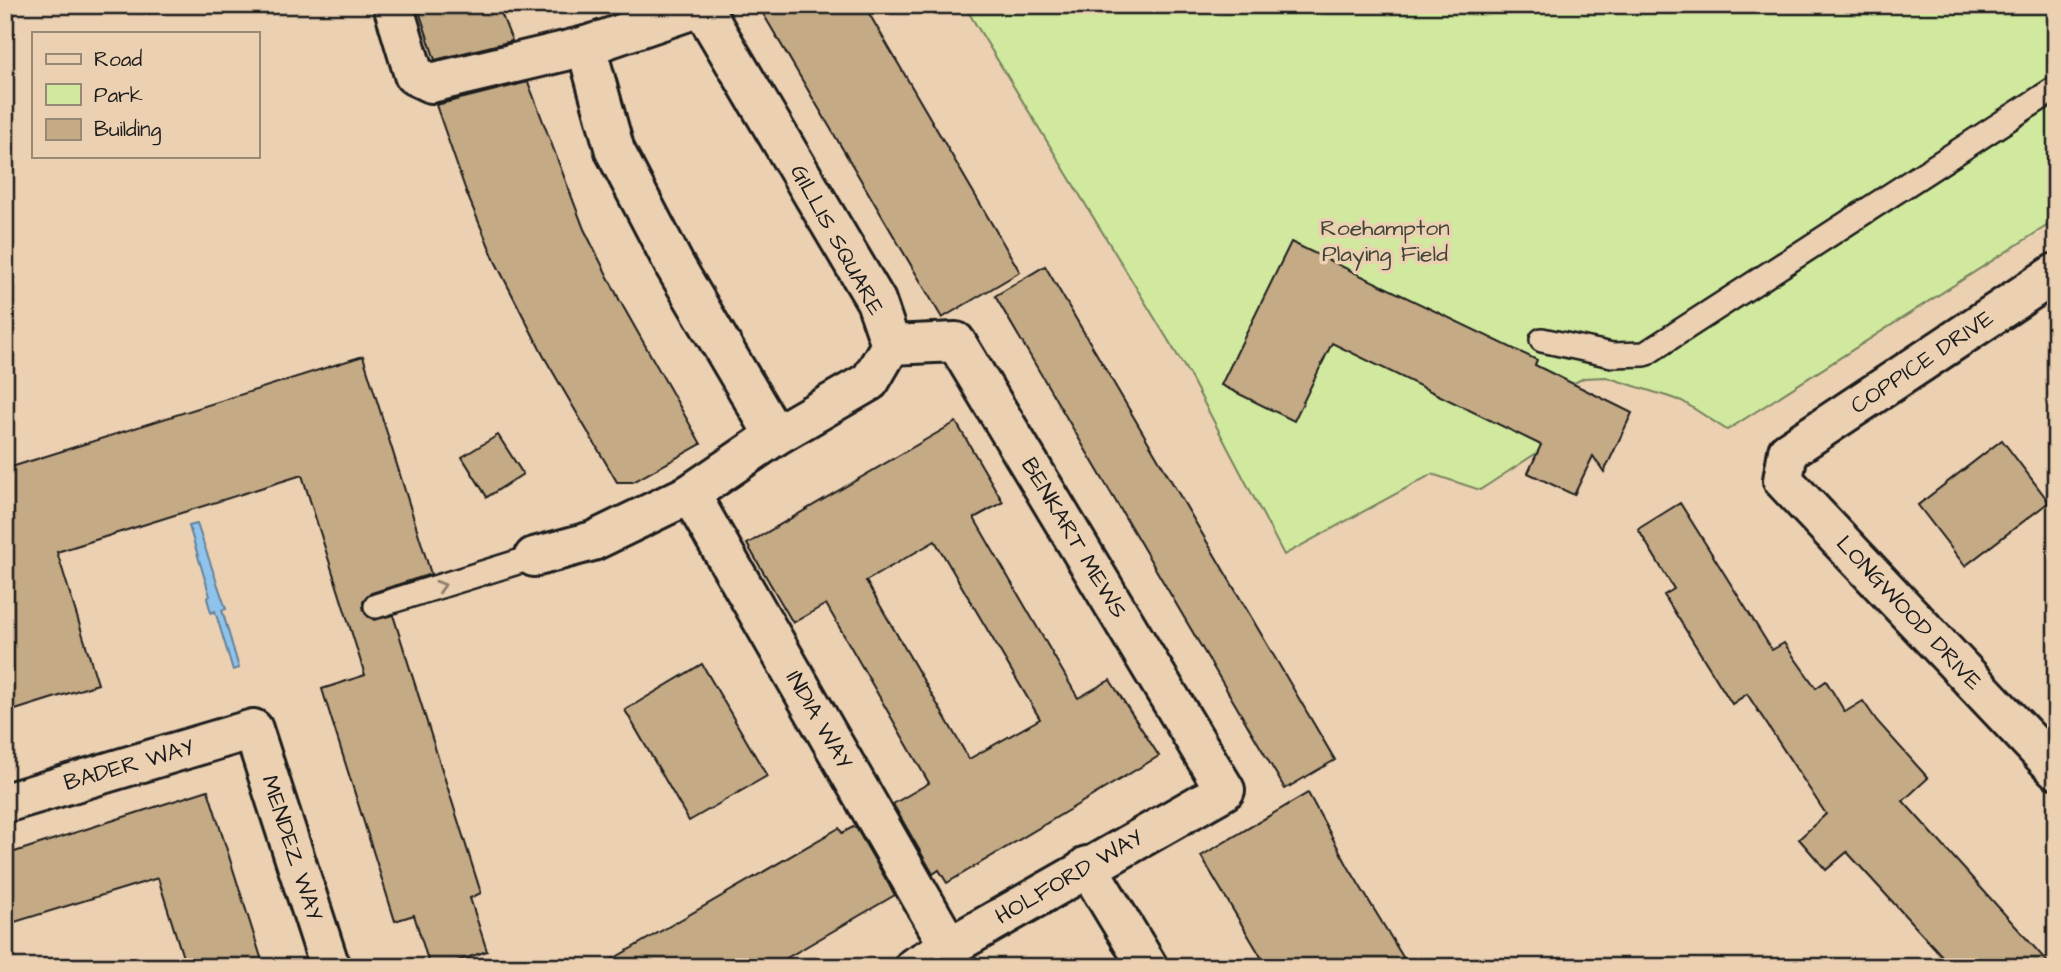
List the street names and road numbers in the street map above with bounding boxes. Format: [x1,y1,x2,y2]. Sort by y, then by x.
street label: GILLIS SQUARE [782,159,892,321]
street label: COPPICE DRIVE [1844,302,2000,422]
street label: BENKART MEWS [1013,452,1135,624]
street label: LONGWOOD DRIVE [1829,529,1990,698]
street label: INDIA WAY [778,665,860,775]
street label: BADER WAY [60,731,198,799]
street label: MENDEZ WAY [253,771,331,925]
street label: HOLFORD WAY [989,822,1149,932]

